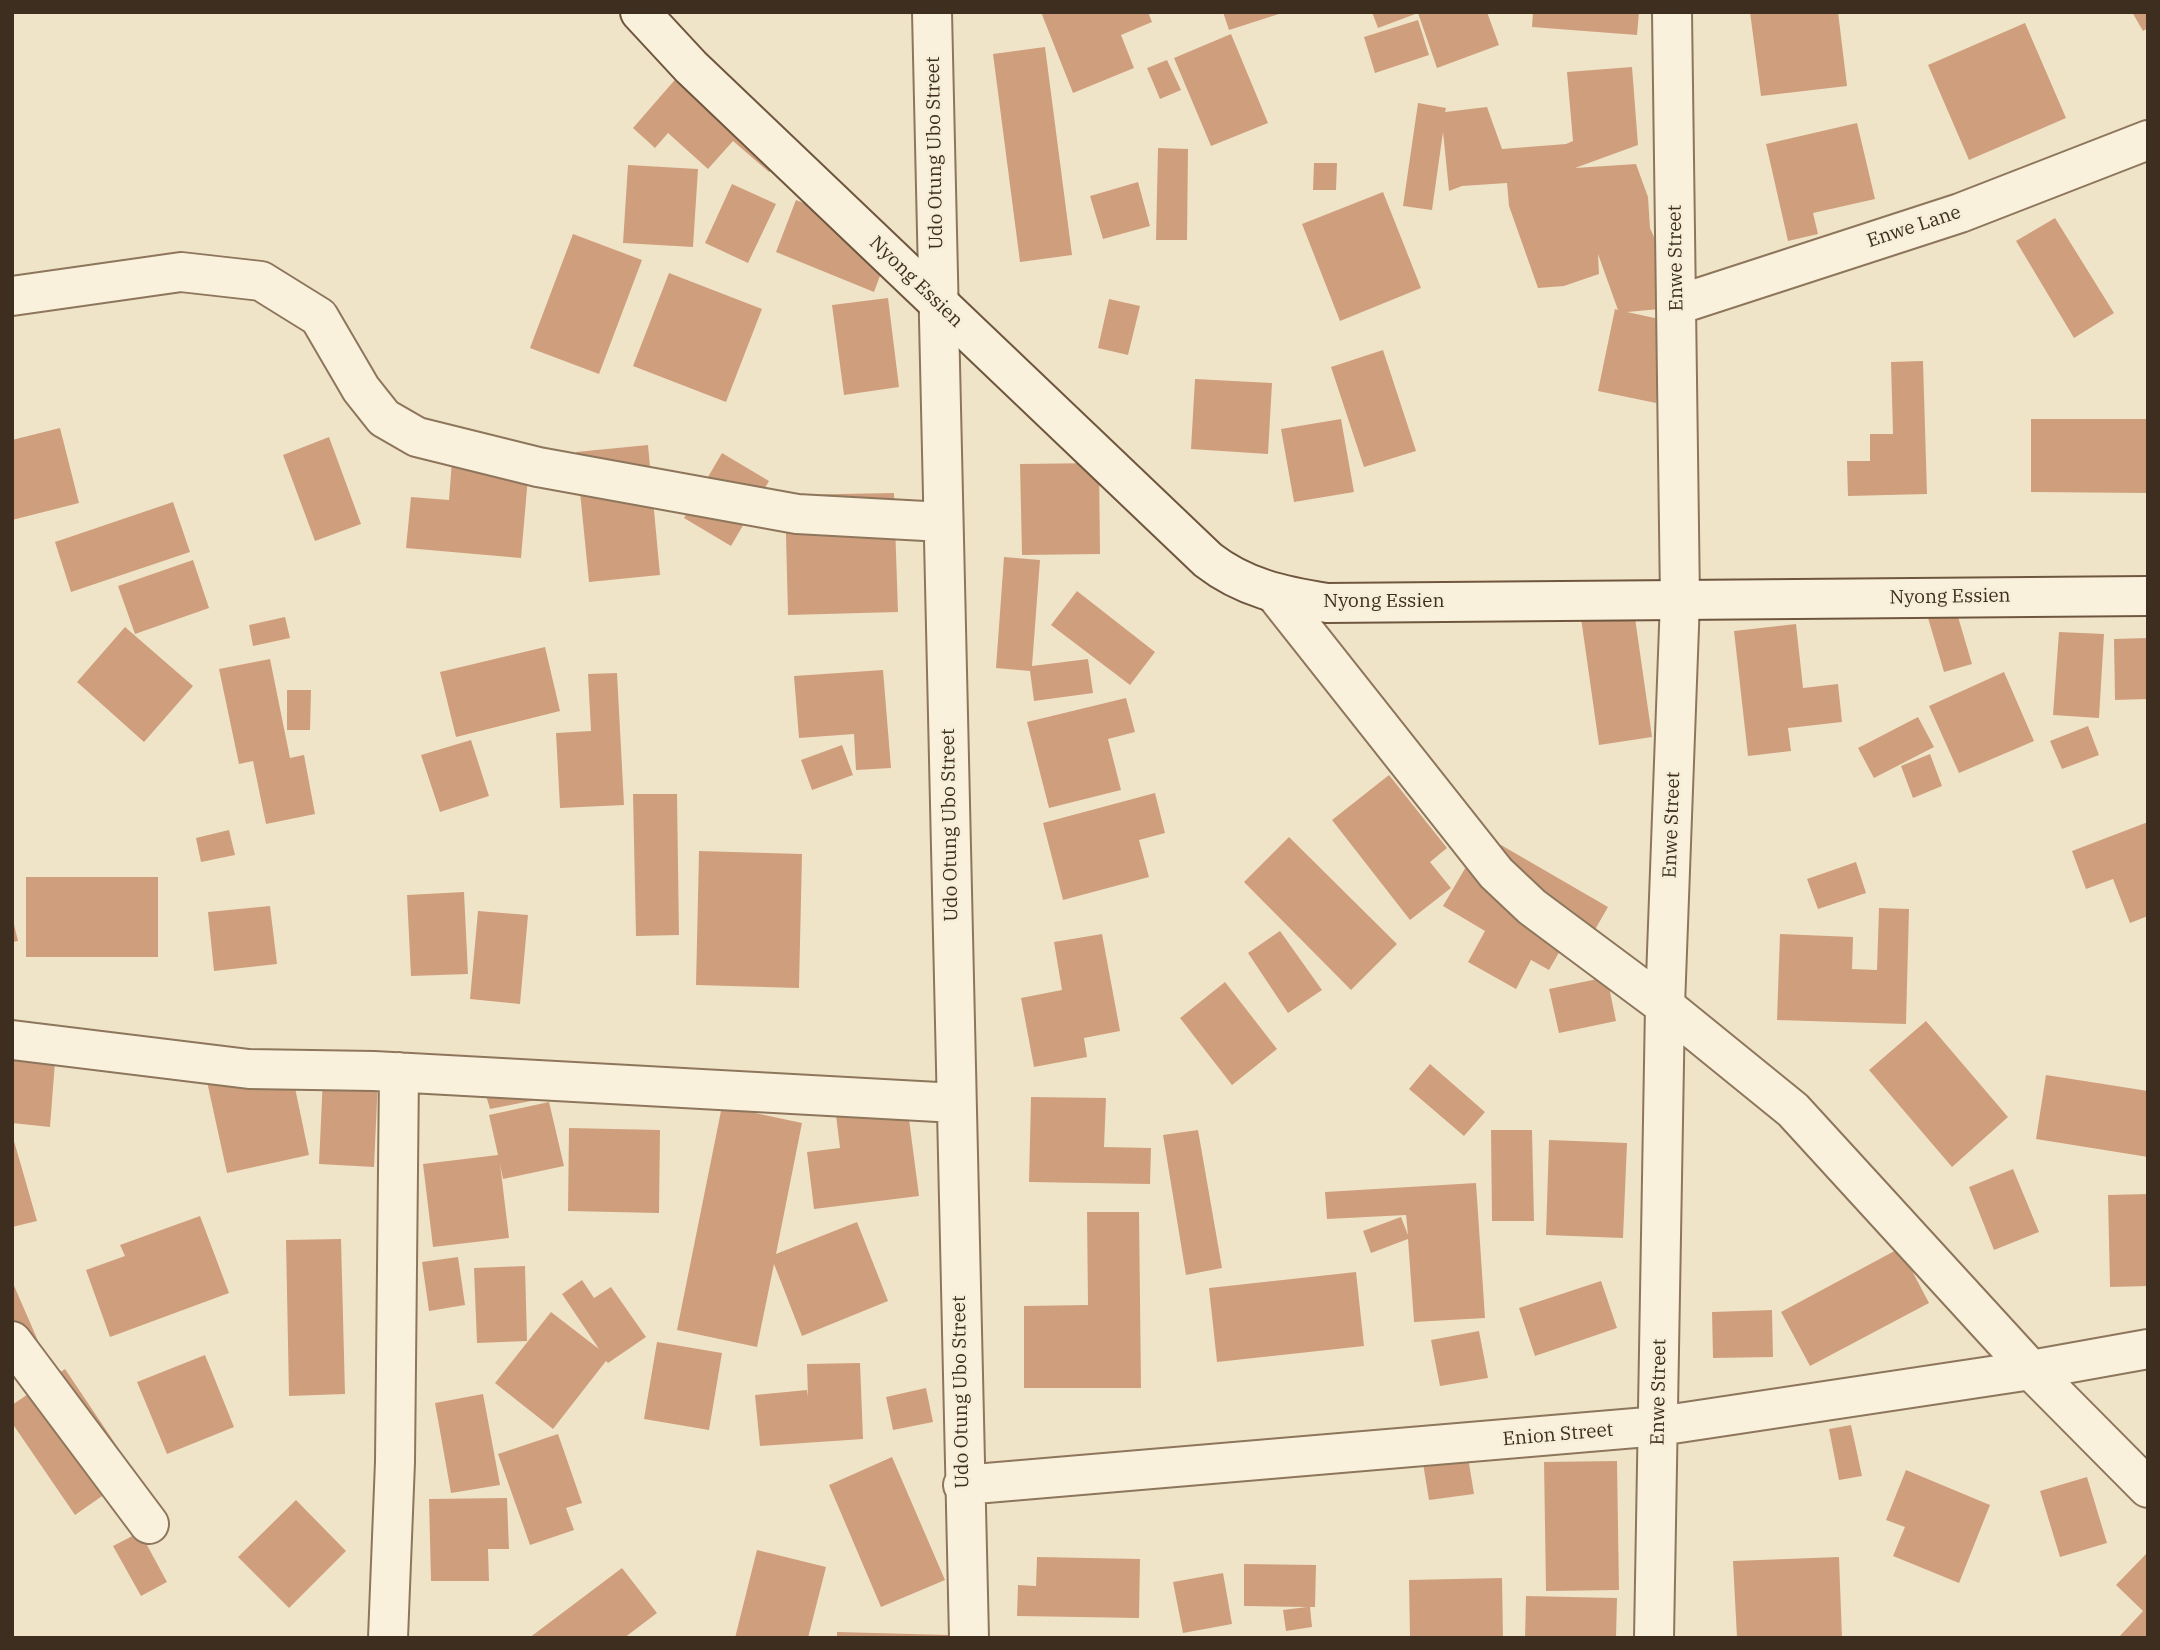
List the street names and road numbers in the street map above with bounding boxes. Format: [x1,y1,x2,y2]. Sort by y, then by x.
street label: Udo Otung Ubo Street [922,56,948,250]
street label: Enwe Lane [1864,201,1964,253]
street label: Enwe Street [1664,204,1688,312]
street label: Nyong Essien [864,232,968,332]
street label: Nyong Essien [1889,585,2011,609]
street label: Nyong Essien [1323,591,1445,613]
street label: Udo Otung Ubo Street [937,728,963,922]
street label: Enwe Street [1659,771,1685,879]
street label: Udo Otung Ubo Street [948,1295,974,1489]
street label: Enwe Street [1647,1338,1671,1446]
street label: Enion Street [1502,1419,1614,1451]

